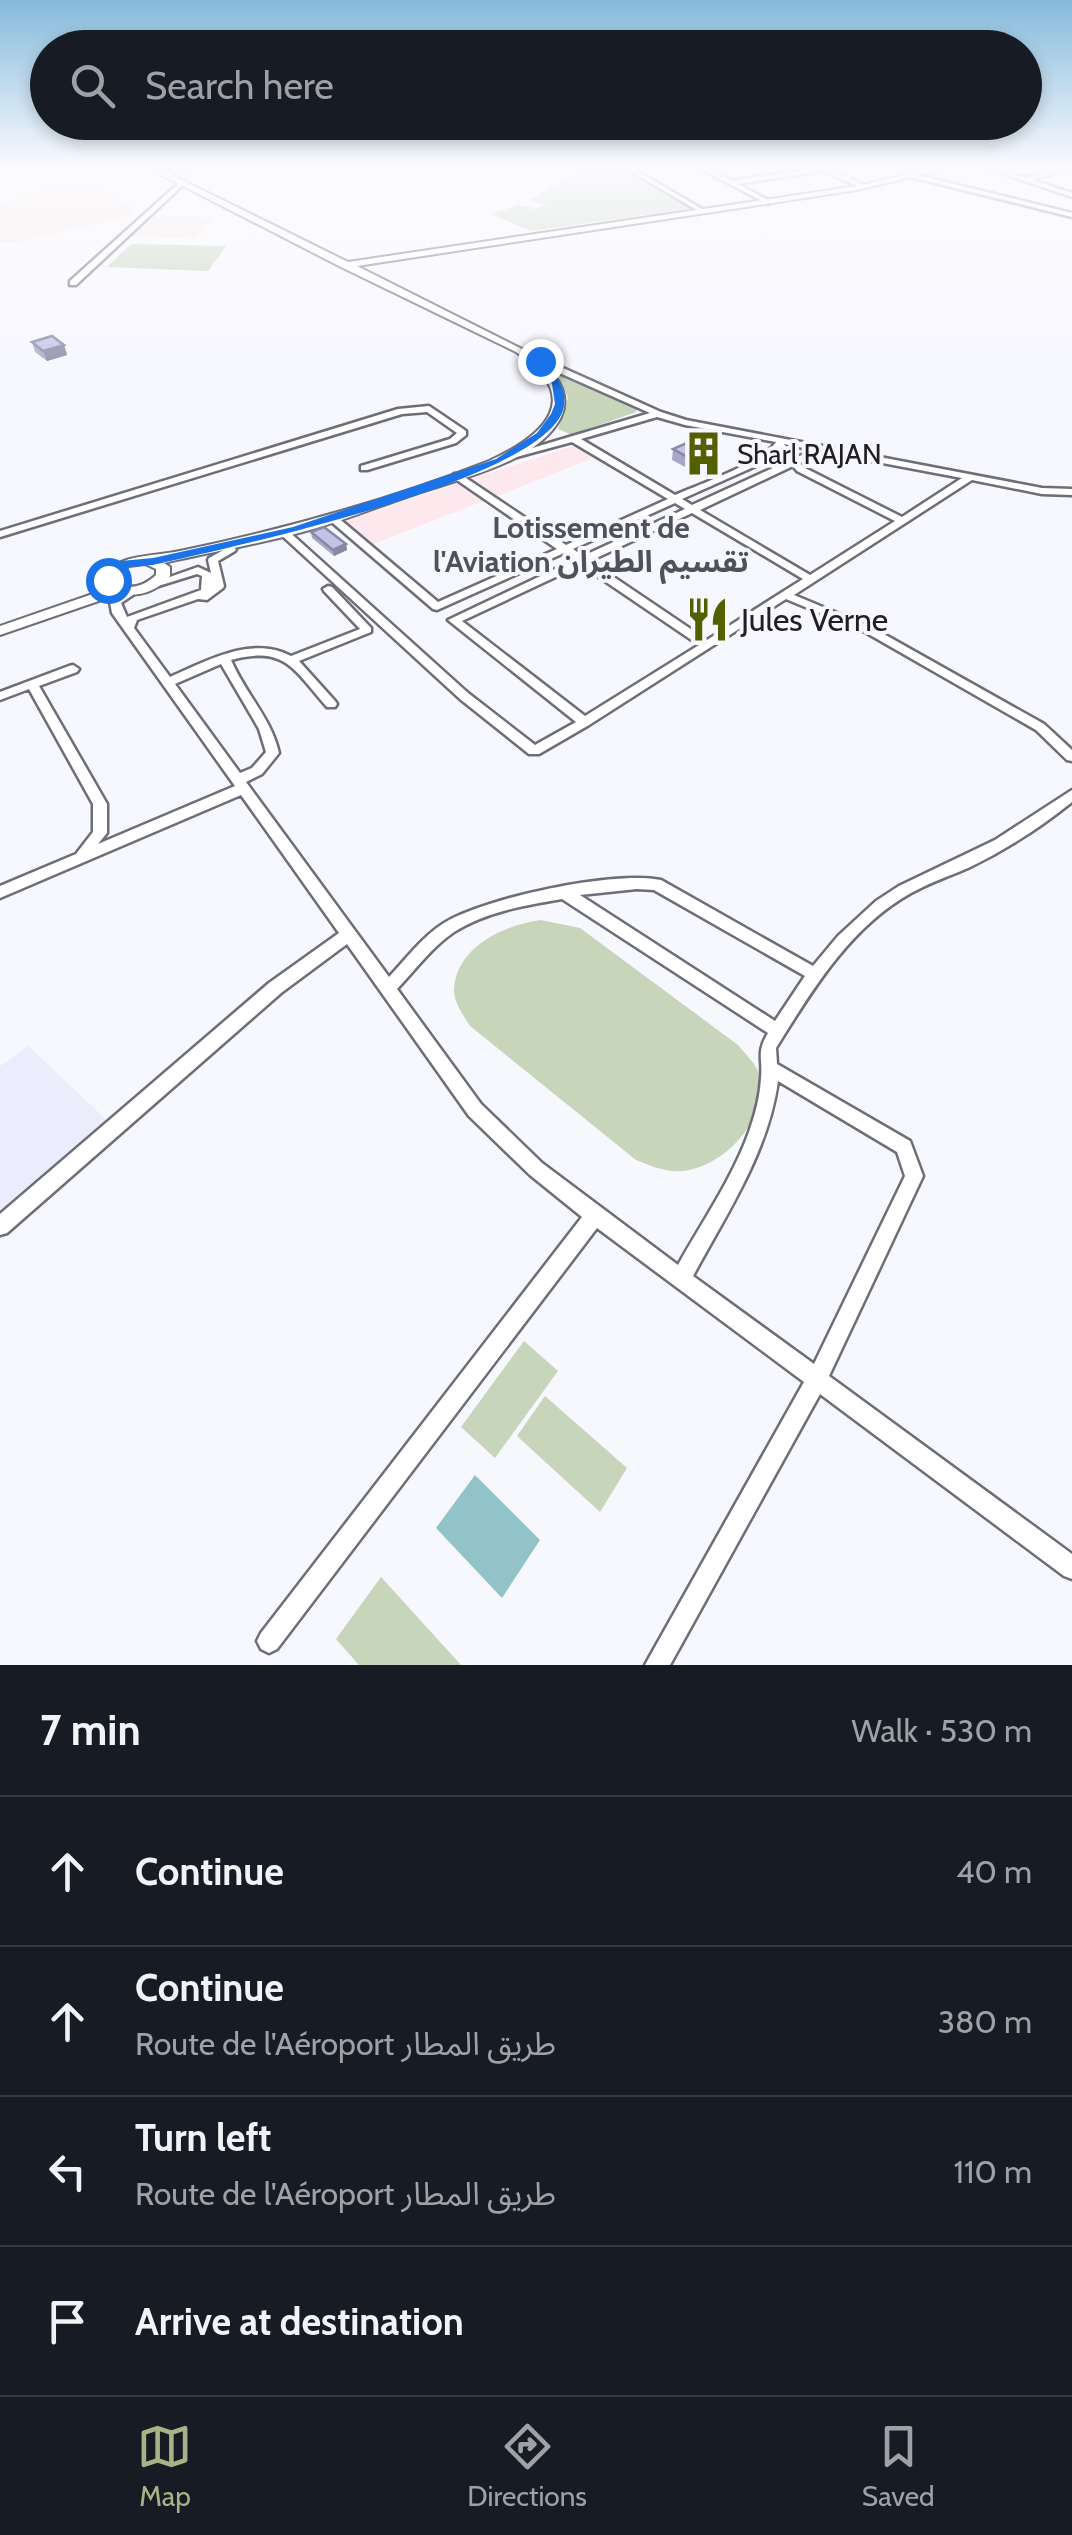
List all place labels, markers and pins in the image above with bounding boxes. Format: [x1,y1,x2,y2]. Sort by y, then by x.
building icon: Sharl RAJAN [680,430,728,478]
place label: Sharl RAJAN [737,437,882,471]
restaurant icon: Jules Verne [684,596,732,644]
place label: Jules Verne [740,600,888,639]

